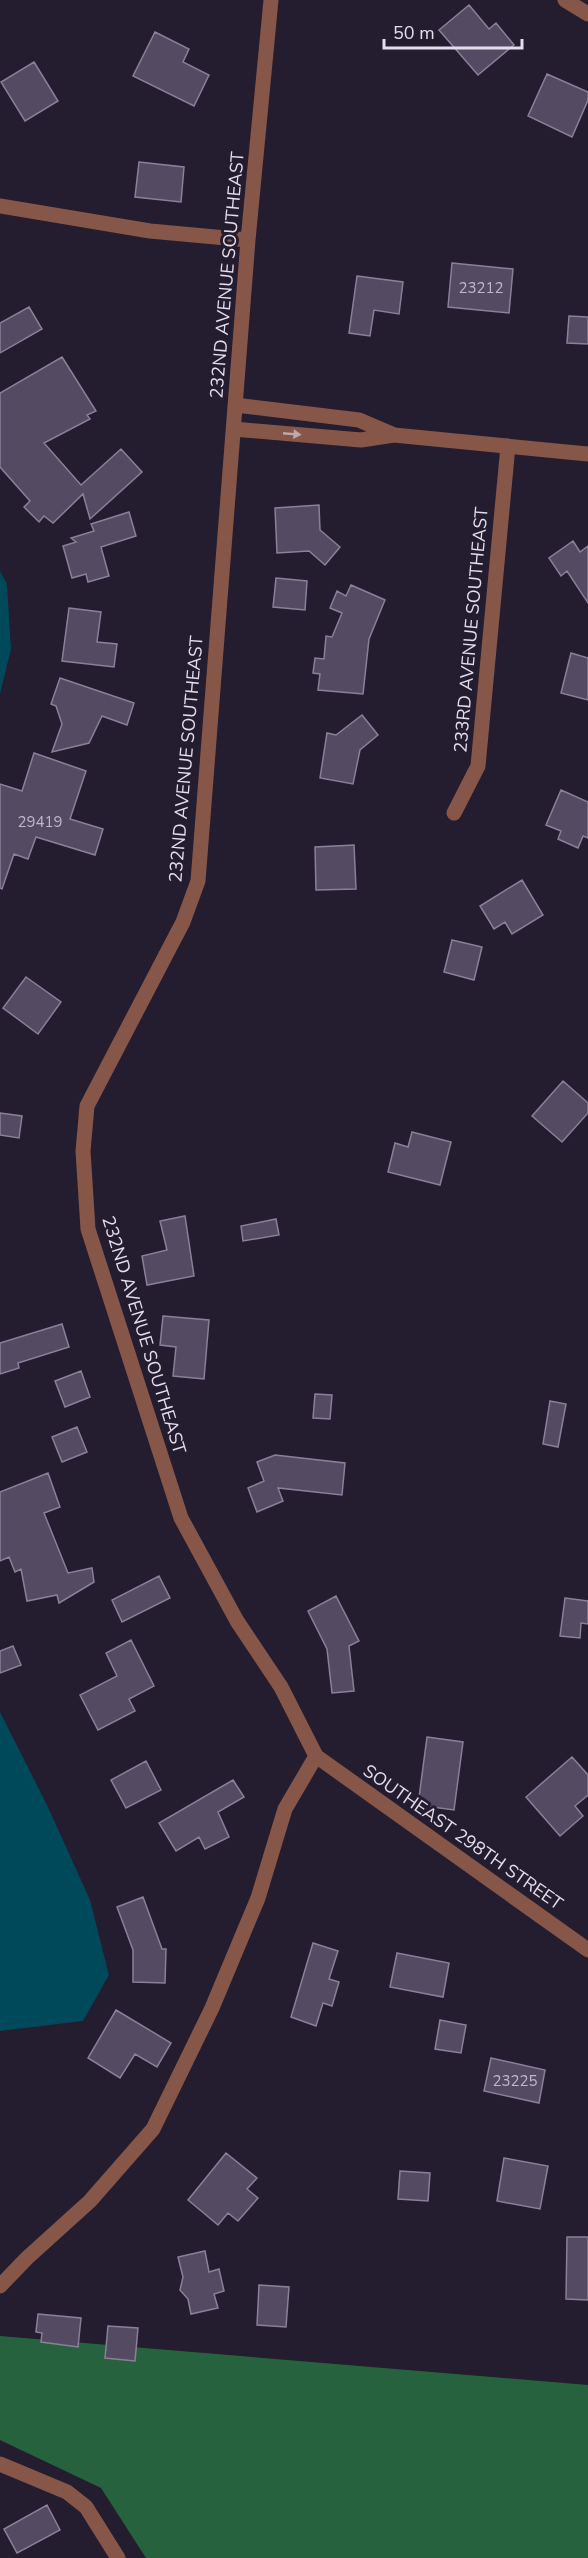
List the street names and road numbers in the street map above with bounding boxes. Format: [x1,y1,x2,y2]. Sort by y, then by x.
street label: 232ND AVENUE SOUTHEAST [204,150,250,399]
street label: 233RD AVENUE SOUTHEAST [448,506,494,754]
street label: 232ND AVENUE SOUTHEAST [163,634,209,883]
street label: 232ND AVENUE SOUTHEAST [96,1213,192,1457]
street label: SOUTHEAST 298TH STREET [358,1759,568,1915]

